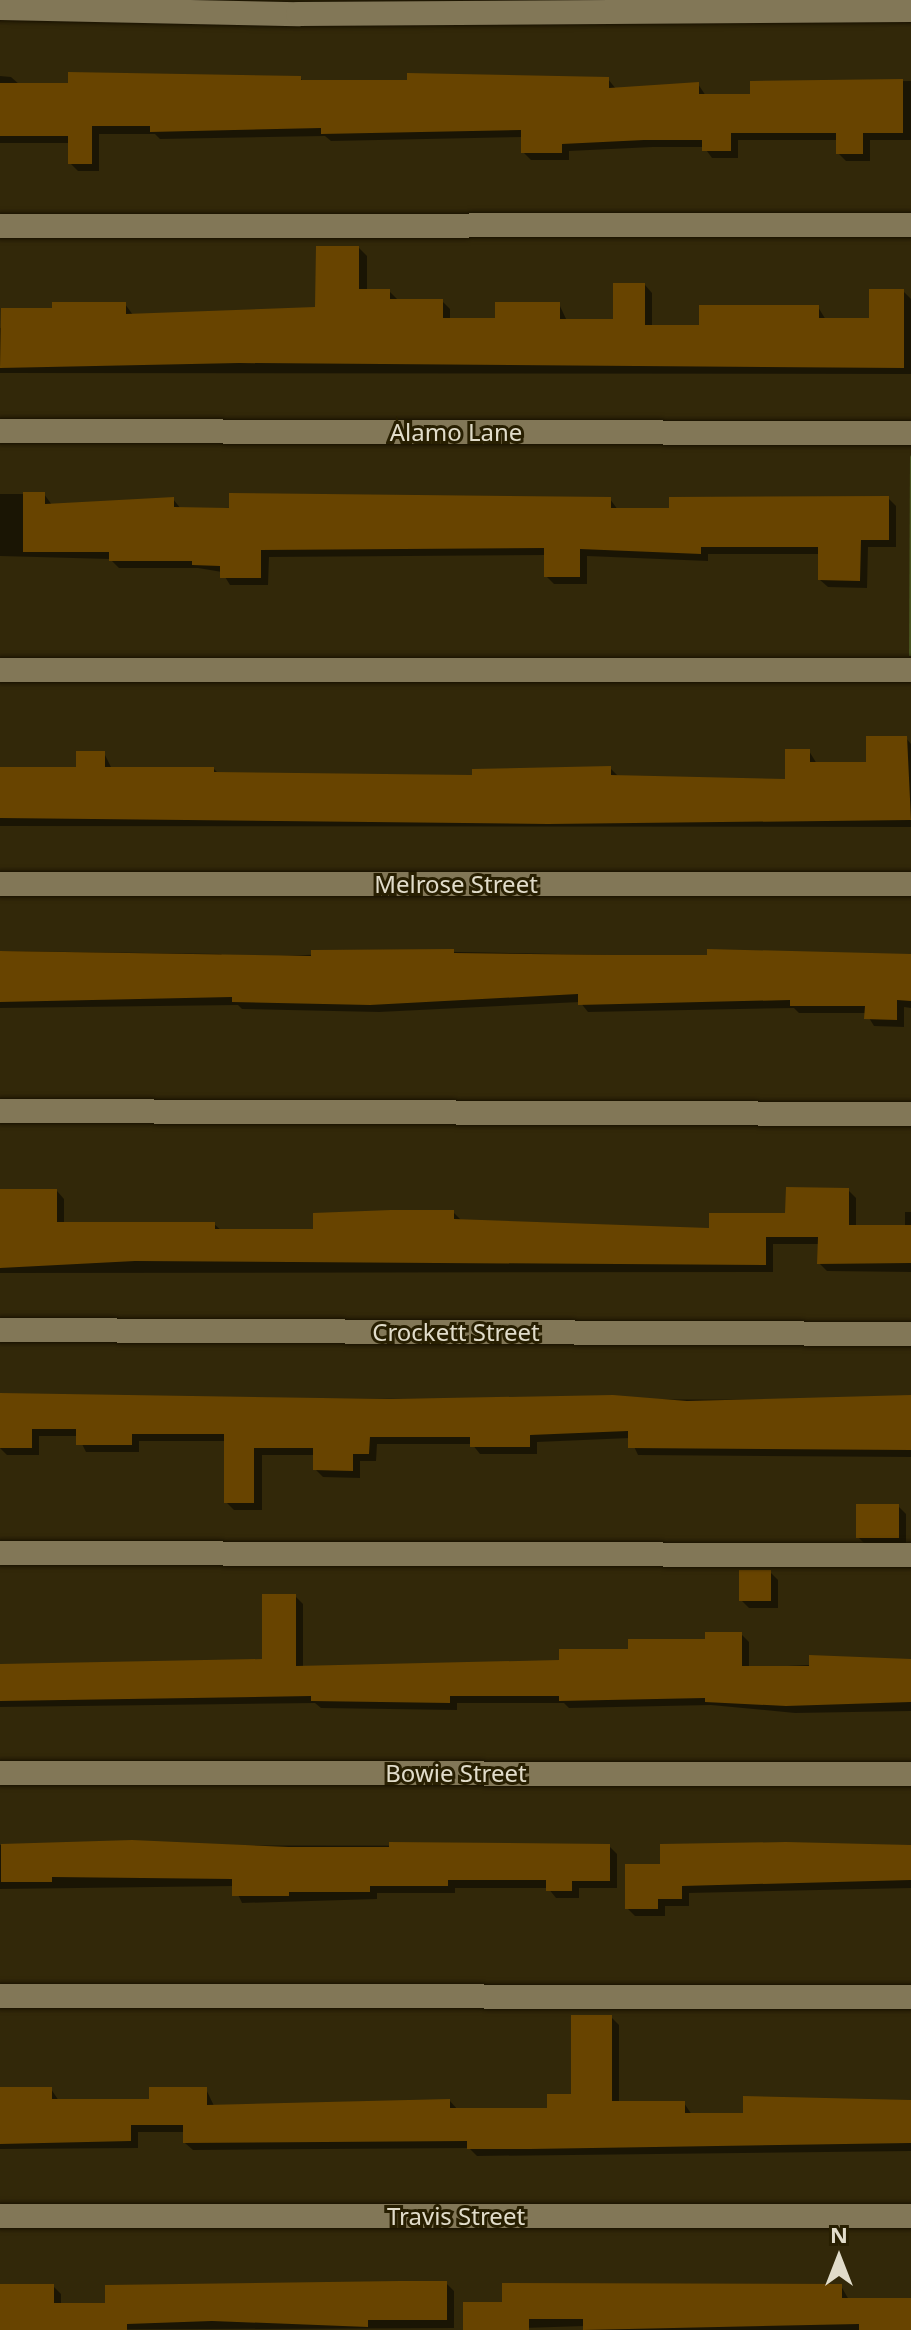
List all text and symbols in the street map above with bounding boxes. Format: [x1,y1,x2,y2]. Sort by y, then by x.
street label: Alamo Lane [390,418,522,446]
street label: Melrose Street [374,870,538,898]
street label: Crockett Street [372,1318,540,1346]
street label: Bowie Street [385,1759,527,1787]
street label: Travis Street [387,2202,525,2230]
north arrow [799,2218,879,2298]
text: N [830,2219,848,2249]

